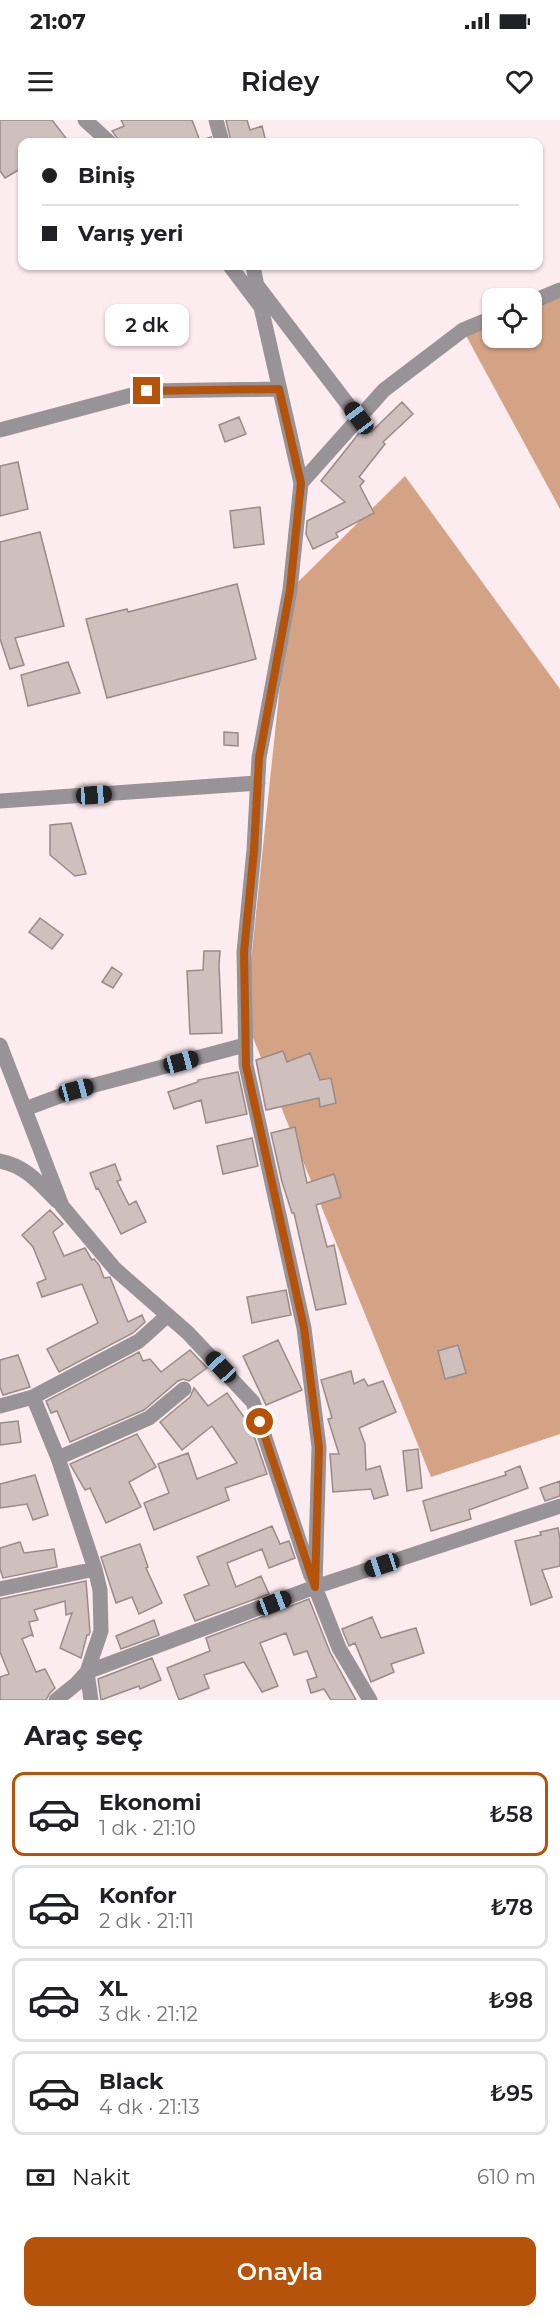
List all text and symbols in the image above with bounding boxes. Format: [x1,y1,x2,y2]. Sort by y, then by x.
text: 21:07 [30,8,86,35]
icon: menu [24,65,57,98]
text: Ridey [241,65,319,98]
icon: heart [503,65,536,98]
text: Biniş [78,162,135,189]
text: Varış yeri [78,220,183,247]
map controls [482,288,542,348]
button: locate [482,288,542,348]
callout: 2 dk [105,304,189,346]
text: 2 dk [125,313,169,337]
route end [133,377,160,404]
car [341,398,377,438]
car [75,785,113,805]
car [161,1049,201,1075]
car [56,1077,96,1103]
car [202,1348,240,1386]
route start [246,1408,273,1435]
car [362,1551,402,1579]
car [254,1588,294,1618]
text: Araç seç [24,1719,143,1752]
icon: car [27,1787,81,1841]
text: Ekonomi [99,1789,201,1816]
text: ₺58 [490,1801,533,1828]
text: 1 dk · 21:10 [99,1816,196,1840]
icon: car [27,1880,81,1934]
text: Konfor [99,1882,177,1909]
text: ₺78 [491,1894,533,1921]
text: 2 dk · 21:11 [99,1909,194,1933]
icon: car [27,1973,81,2027]
text: XL [99,1975,128,2002]
text: ₺98 [489,1987,533,2014]
text: 3 dk · 21:12 [99,2002,198,2026]
icon: car [27,2066,81,2120]
text: Black [99,2068,163,2095]
text: ₺95 [490,2080,533,2107]
text: 4 dk · 21:13 [99,2095,200,2119]
icon: cash [24,2161,57,2194]
text: Nakit [72,2164,131,2191]
text: 610 m [477,2165,536,2189]
button: Onayla [24,2237,536,2306]

